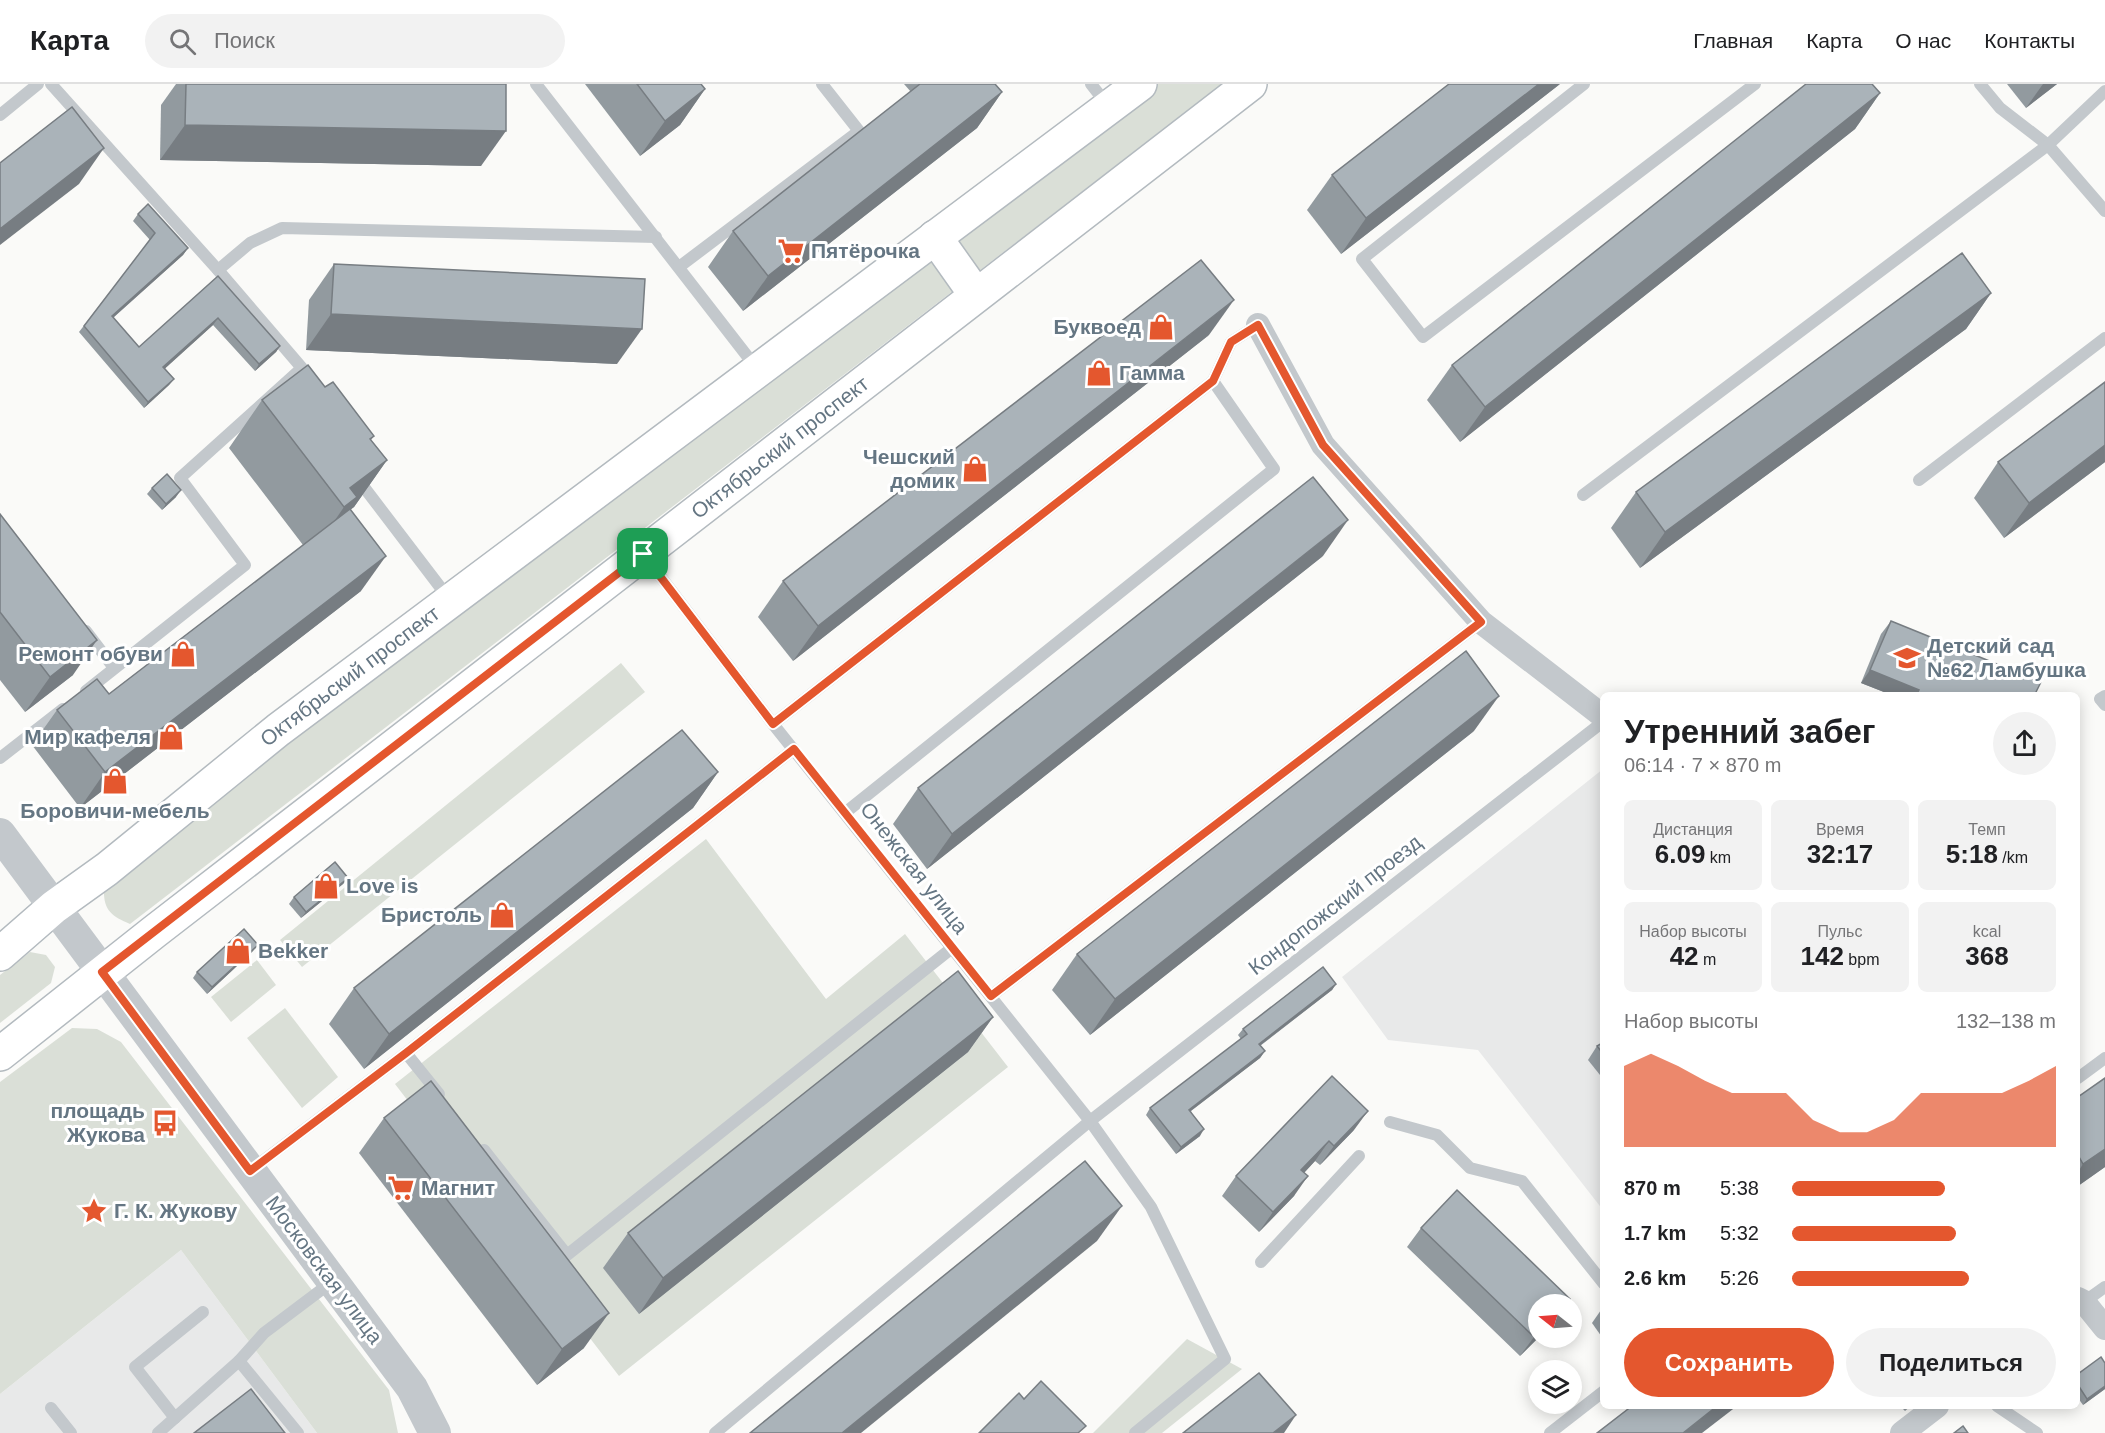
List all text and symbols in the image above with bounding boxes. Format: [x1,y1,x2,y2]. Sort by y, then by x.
search box [145,14,565,68]
text: Карта [30,25,109,56]
icon: search [166,25,199,58]
text: Поиск [214,28,275,53]
text: Главная [1693,29,1773,52]
text: Карта [1806,29,1862,52]
text: О нас [1895,29,1951,52]
text: Контакты [1984,29,2075,52]
supermarket icon: Пятёрочка [776,236,806,266]
place label: Пятёрочка [811,239,920,262]
shop icon: Буквоед [1146,312,1176,342]
place label: Буквоед [1054,315,1141,338]
shop icon: Гамма [1084,358,1114,388]
place label: Гамма [1119,361,1185,384]
street label: Октябрьский проспект [687,371,873,523]
place label: Чешский домик [863,445,955,492]
shop icon: Чешский домик [960,454,990,484]
pin [617,528,668,579]
icon: arrive [626,537,659,570]
street label: Октябрьский проспект [256,601,444,751]
place label: Детский сад №62 Ламбушка [1927,634,2086,681]
shop icon: Ремонт обуви [168,639,198,669]
place label: Ремонт обуви [18,642,163,665]
school or university icon: Детский сад №62 Ламбушка [1892,643,1922,673]
button: share [1993,712,2056,775]
text: Утренний забег [1624,713,1876,750]
shop icon: Мир кафеля [156,722,186,752]
place label: Мир кафеля [24,725,151,748]
text: 06:14 · 7 × 870 m [1624,754,1781,776]
shop icon: Боровичи-мебель [100,766,130,796]
street label: Онежская улица [856,797,973,938]
place label: Боровичи-мебель [20,799,210,822]
text: Дистанция [1653,821,1733,838]
text: Время [1816,821,1864,838]
text: Темп [1968,821,2006,838]
street label: Кондопожский проезд [1244,830,1426,979]
text: 6.09 [1655,839,1705,869]
text: 32:17 [1807,839,1873,869]
text: 5:18 [1946,839,1998,869]
text: km [1705,849,1731,866]
text: /km [1998,849,2028,866]
shop icon: Love is [311,871,341,901]
place label: Love is [346,874,418,897]
shop icon: Бристоль [487,900,517,930]
place label: Бристоль [381,903,482,926]
text: Набор высоты [1639,923,1747,940]
text: Пульс [1818,923,1862,940]
text: kcal [1973,923,2001,940]
shop icon: Bekker [223,936,253,966]
place label: Bekker [258,939,328,962]
text: 42 [1670,941,1699,971]
text: 142 [1801,941,1844,971]
text: 368 [1965,941,2009,971]
text: m [1699,951,1716,968]
text: bpm [1844,951,1879,968]
text: Набор высоты [1624,1010,1758,1032]
text: 132–138 m [1956,1010,2056,1032]
place label: площадь Жукова [51,1099,145,1146]
bus stop icon: площадь Жукова [150,1108,180,1138]
supermarket icon: Магнит [386,1173,416,1203]
place label: Магнит [421,1176,495,1199]
text: 870 m [1624,1177,1681,1199]
text: 5:38 [1720,1177,1759,1199]
street label: Московская улица [261,1191,388,1348]
place icon: Г. К. Жукову [79,1196,109,1226]
place label: Г. К. Жукову [114,1199,238,1222]
text: 1.7 km [1624,1222,1686,1244]
text: 5:32 [1720,1222,1759,1244]
text: 2.6 km [1624,1267,1686,1289]
text: 5:26 [1720,1267,1759,1289]
north arrow [1528,1294,1582,1348]
map controls [1528,1294,1582,1414]
button: Сохранить [1624,1328,1834,1397]
button: Поделиться [1846,1328,2056,1397]
button: layers [1528,1360,1582,1414]

